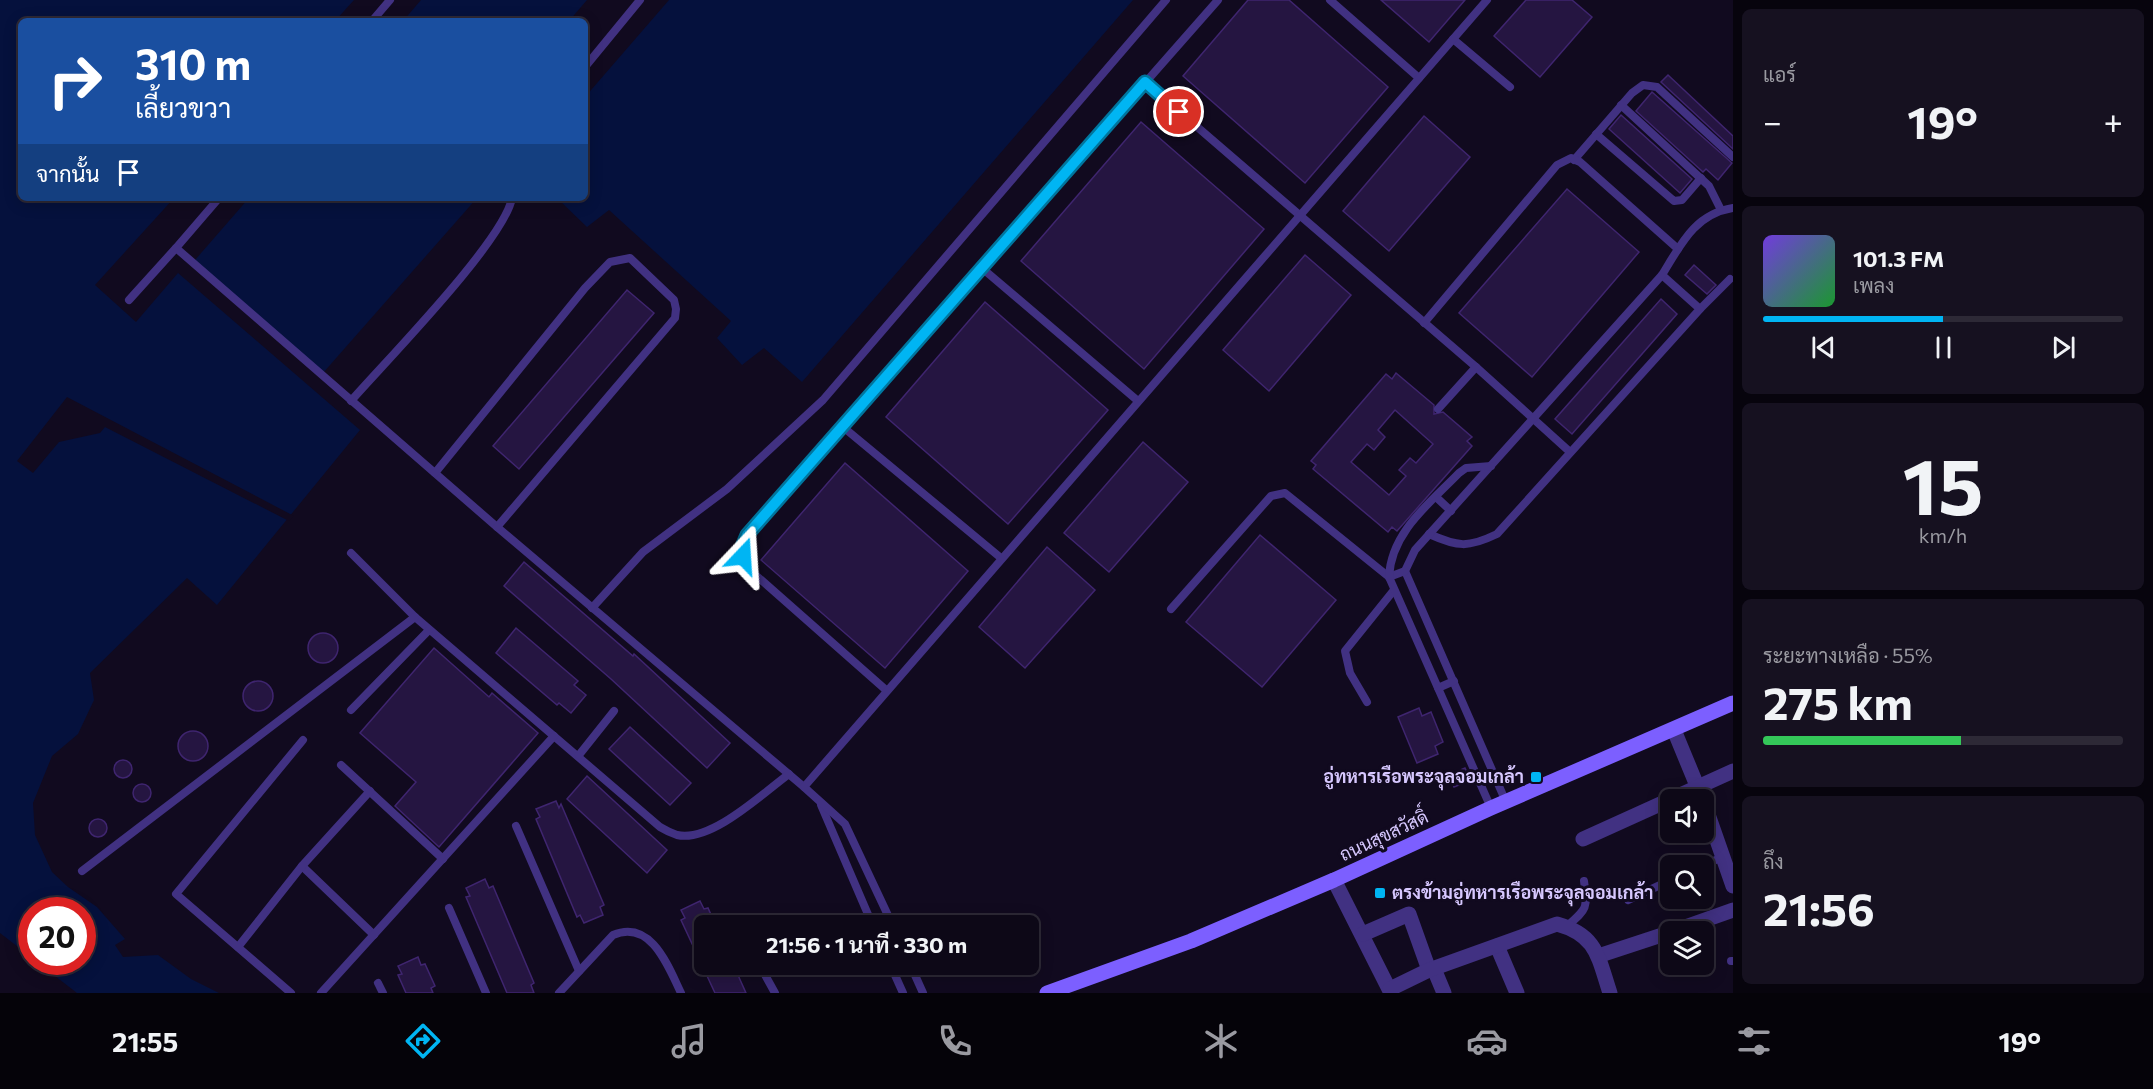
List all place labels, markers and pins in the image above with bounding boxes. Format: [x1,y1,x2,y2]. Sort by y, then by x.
pin [1153,86,1204,137]
place label: อู่ทหารเรือพระจุลจอมเกล้า [1323,765,1524,791]
marker: อู่ทหารเรือพระจุลจอมเกล้า [1529,770,1543,784]
place label: ตรงข้ามอู่ทหารเรือพระจุลจอมเกล้า [1392,881,1654,907]
marker: ตรงข้ามอู่ทหารเรือพระจุลจอมเกล้า [1373,886,1387,900]

